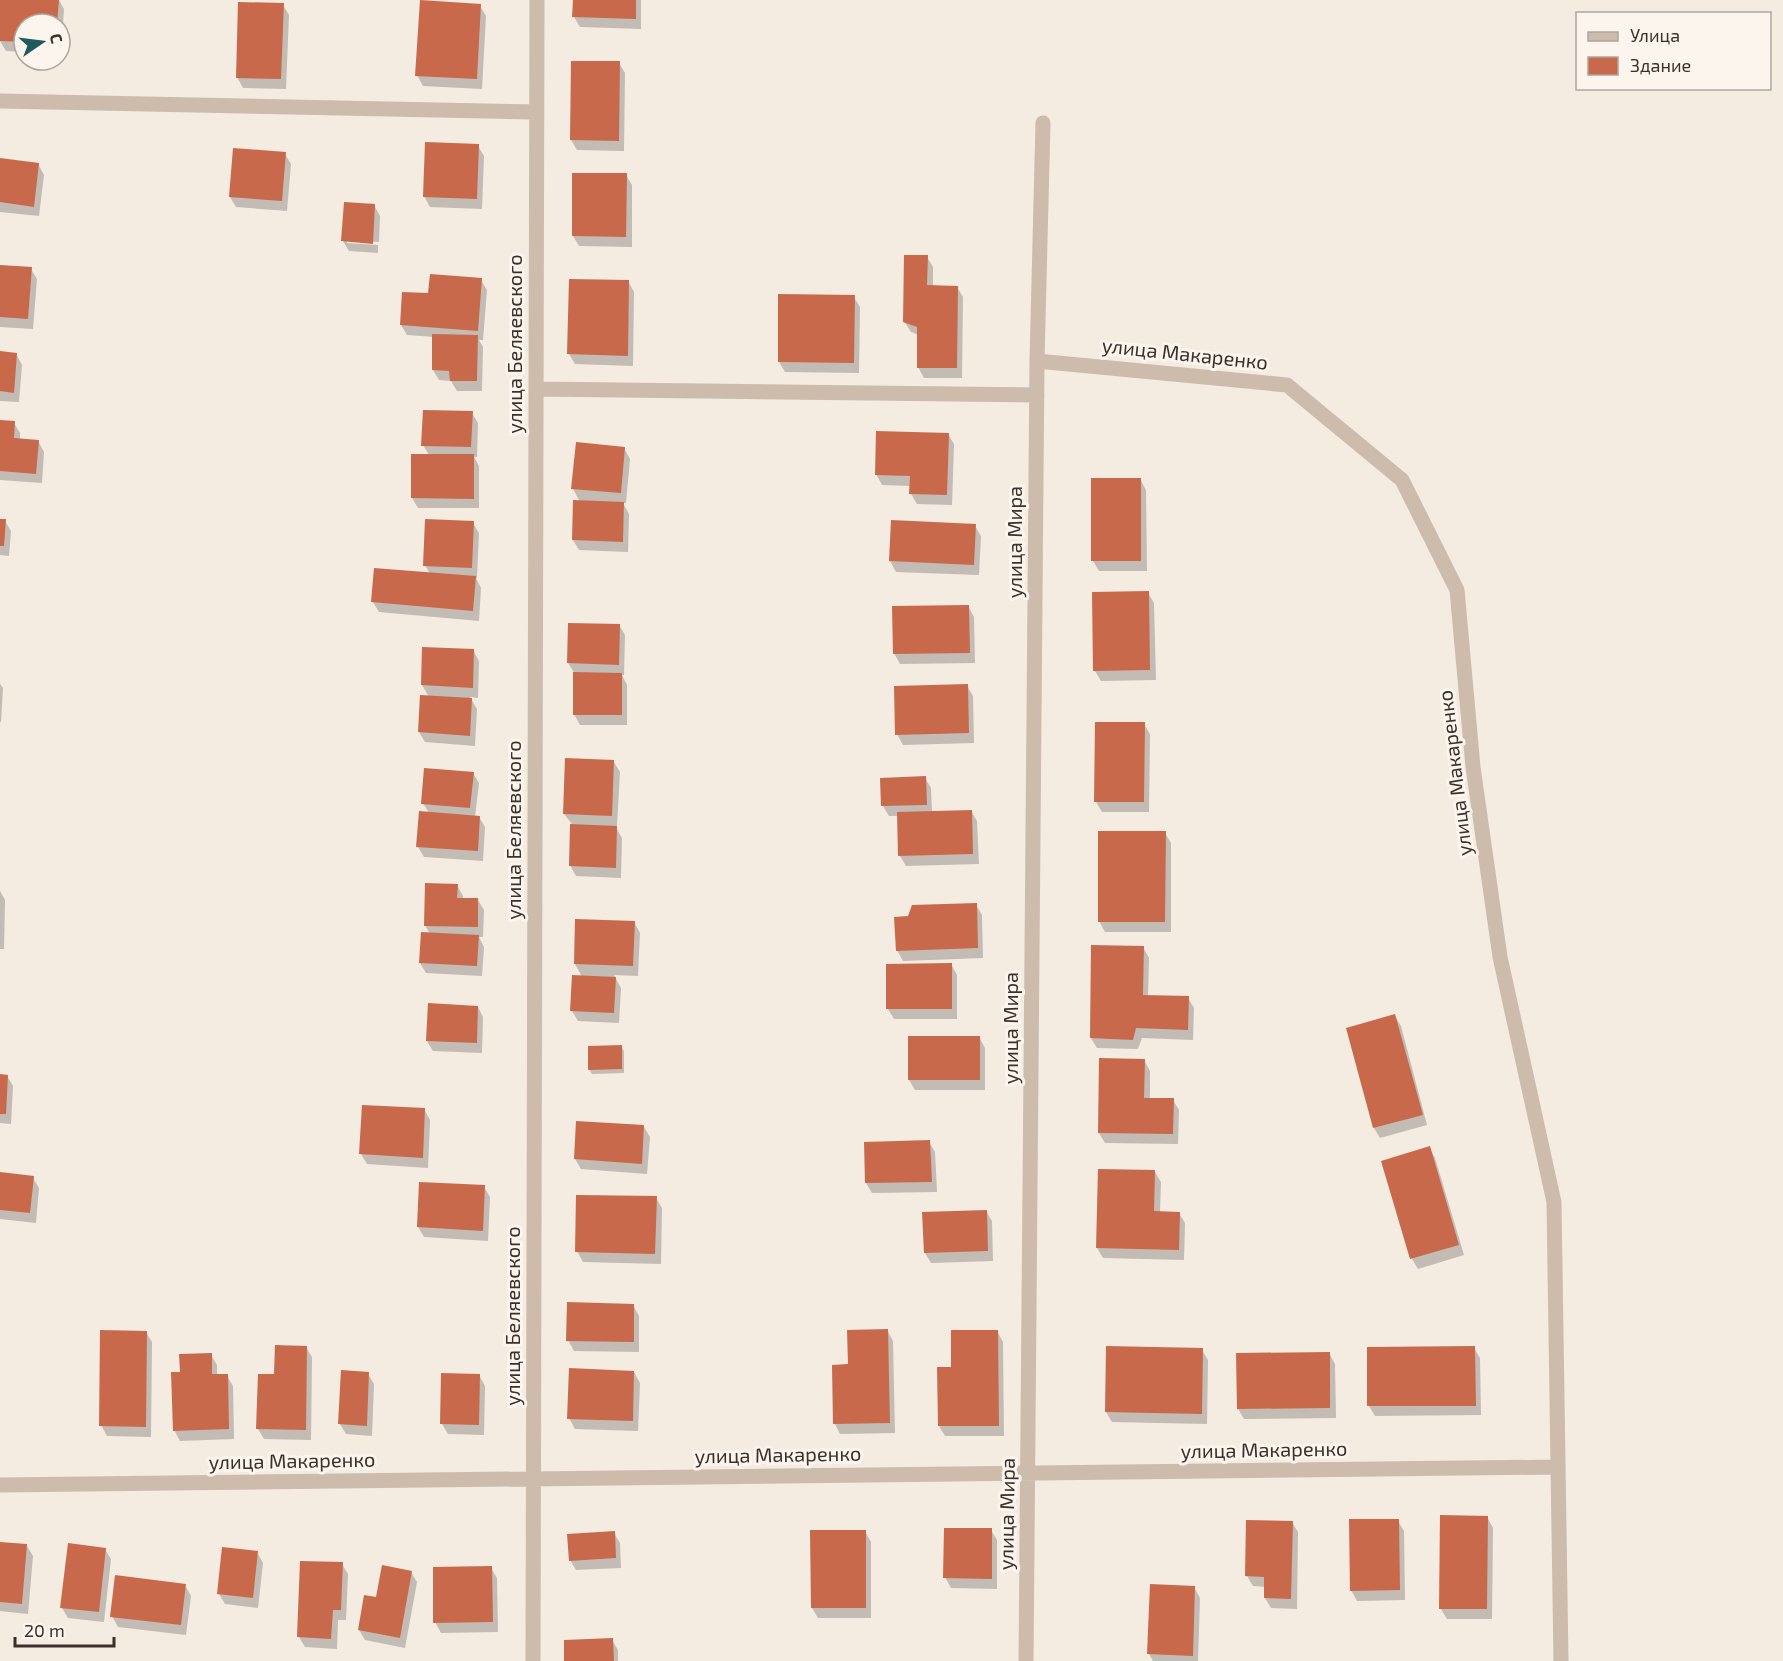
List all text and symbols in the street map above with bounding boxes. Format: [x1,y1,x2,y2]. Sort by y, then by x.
north arrow [12,12,72,72]
legend [1576,12,1771,90]
text: Улица [1630,24,1680,46]
text: С [47,31,67,45]
text: Здание [1630,54,1691,76]
street label: улица Беляевского [502,254,527,434]
street label: улица Макаренко [1101,332,1269,375]
street label: улица Мира [1002,486,1027,598]
street label: улица Макаренко [1432,689,1477,857]
street label: улица Беляевского [501,740,526,920]
street label: улица Мира [998,972,1023,1084]
street label: улица Беляевского [500,1226,525,1406]
street label: улица Макаренко [1180,1436,1348,1463]
street label: улица Макаренко [694,1441,862,1468]
street label: улица Макаренко [208,1447,376,1474]
street label: улица Мира [993,1458,1020,1570]
scale bar [15,1610,114,1648]
text: 20 m [24,1619,65,1641]

